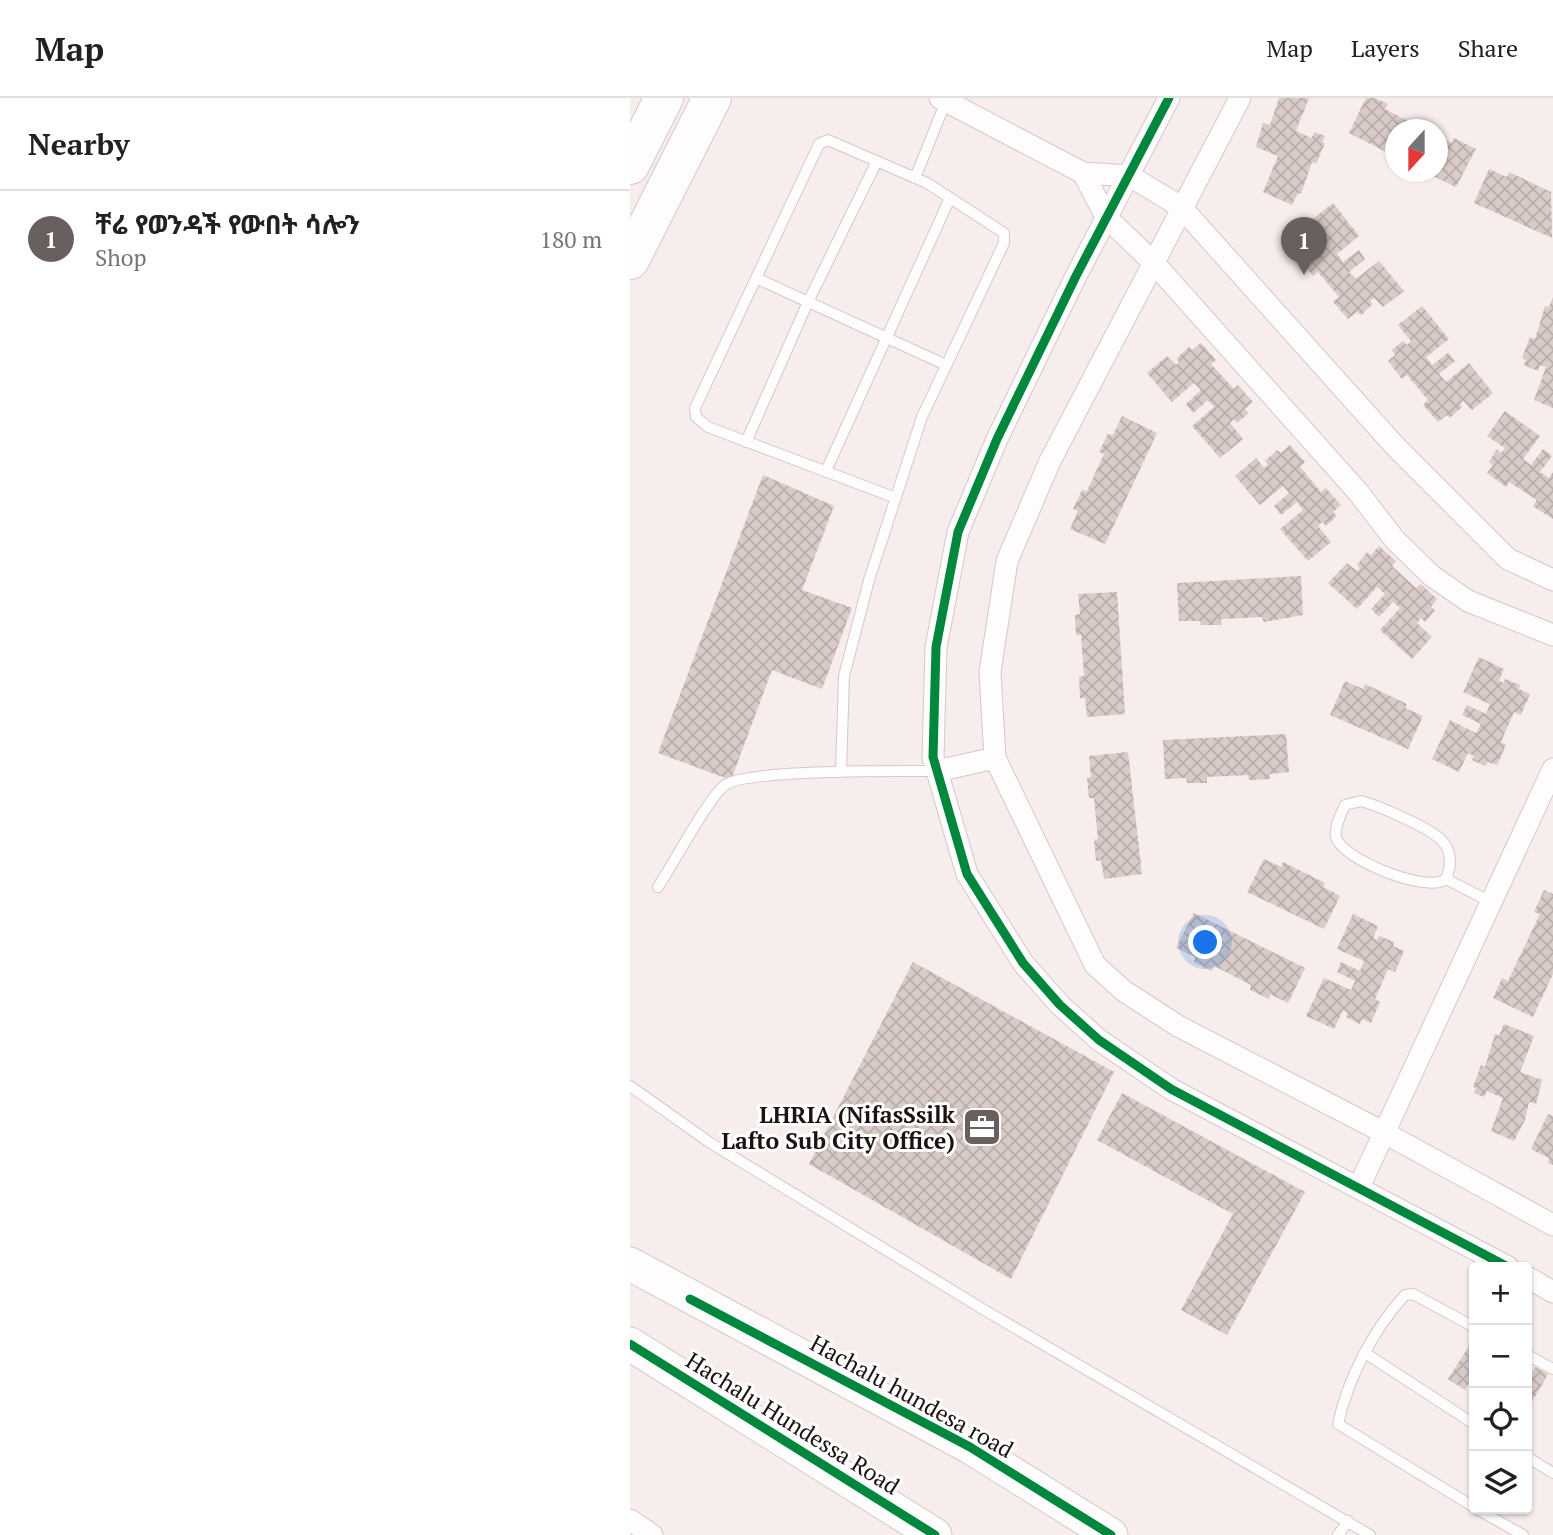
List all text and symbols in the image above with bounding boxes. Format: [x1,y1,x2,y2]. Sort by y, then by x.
text: Map [35,27,104,70]
text: Map [1266,32,1313,64]
text: Layers [1351,32,1420,64]
text: Share [1458,32,1518,64]
north arrow [1385,119,1448,182]
text: Nearby [28,124,130,164]
text: ቸሬ የወንዳች የውበት ሳሎን [95,207,360,241]
pin: 1 [1281,217,1327,275]
text: 1 [45,224,58,255]
text: 180 m [540,224,602,255]
text: Shop [95,242,147,273]
your location [1188,925,1222,959]
place label: LHRIA (NifasSsilk Lafto Sub City Office) [722,1099,956,1156]
office icon: LHRIA (NifasSsilk Lafto Sub City Office) [961,1106,1003,1148]
map controls [1469,1262,1532,1514]
button: + [1469,1262,1532,1325]
button: − [1469,1325,1532,1388]
street label: Hachalu hundesa road [805,1327,1019,1465]
street label: Hachalu Hundessa Road [680,1345,906,1502]
button: locate [1469,1388,1532,1451]
button: layers [1469,1451,1532,1514]

